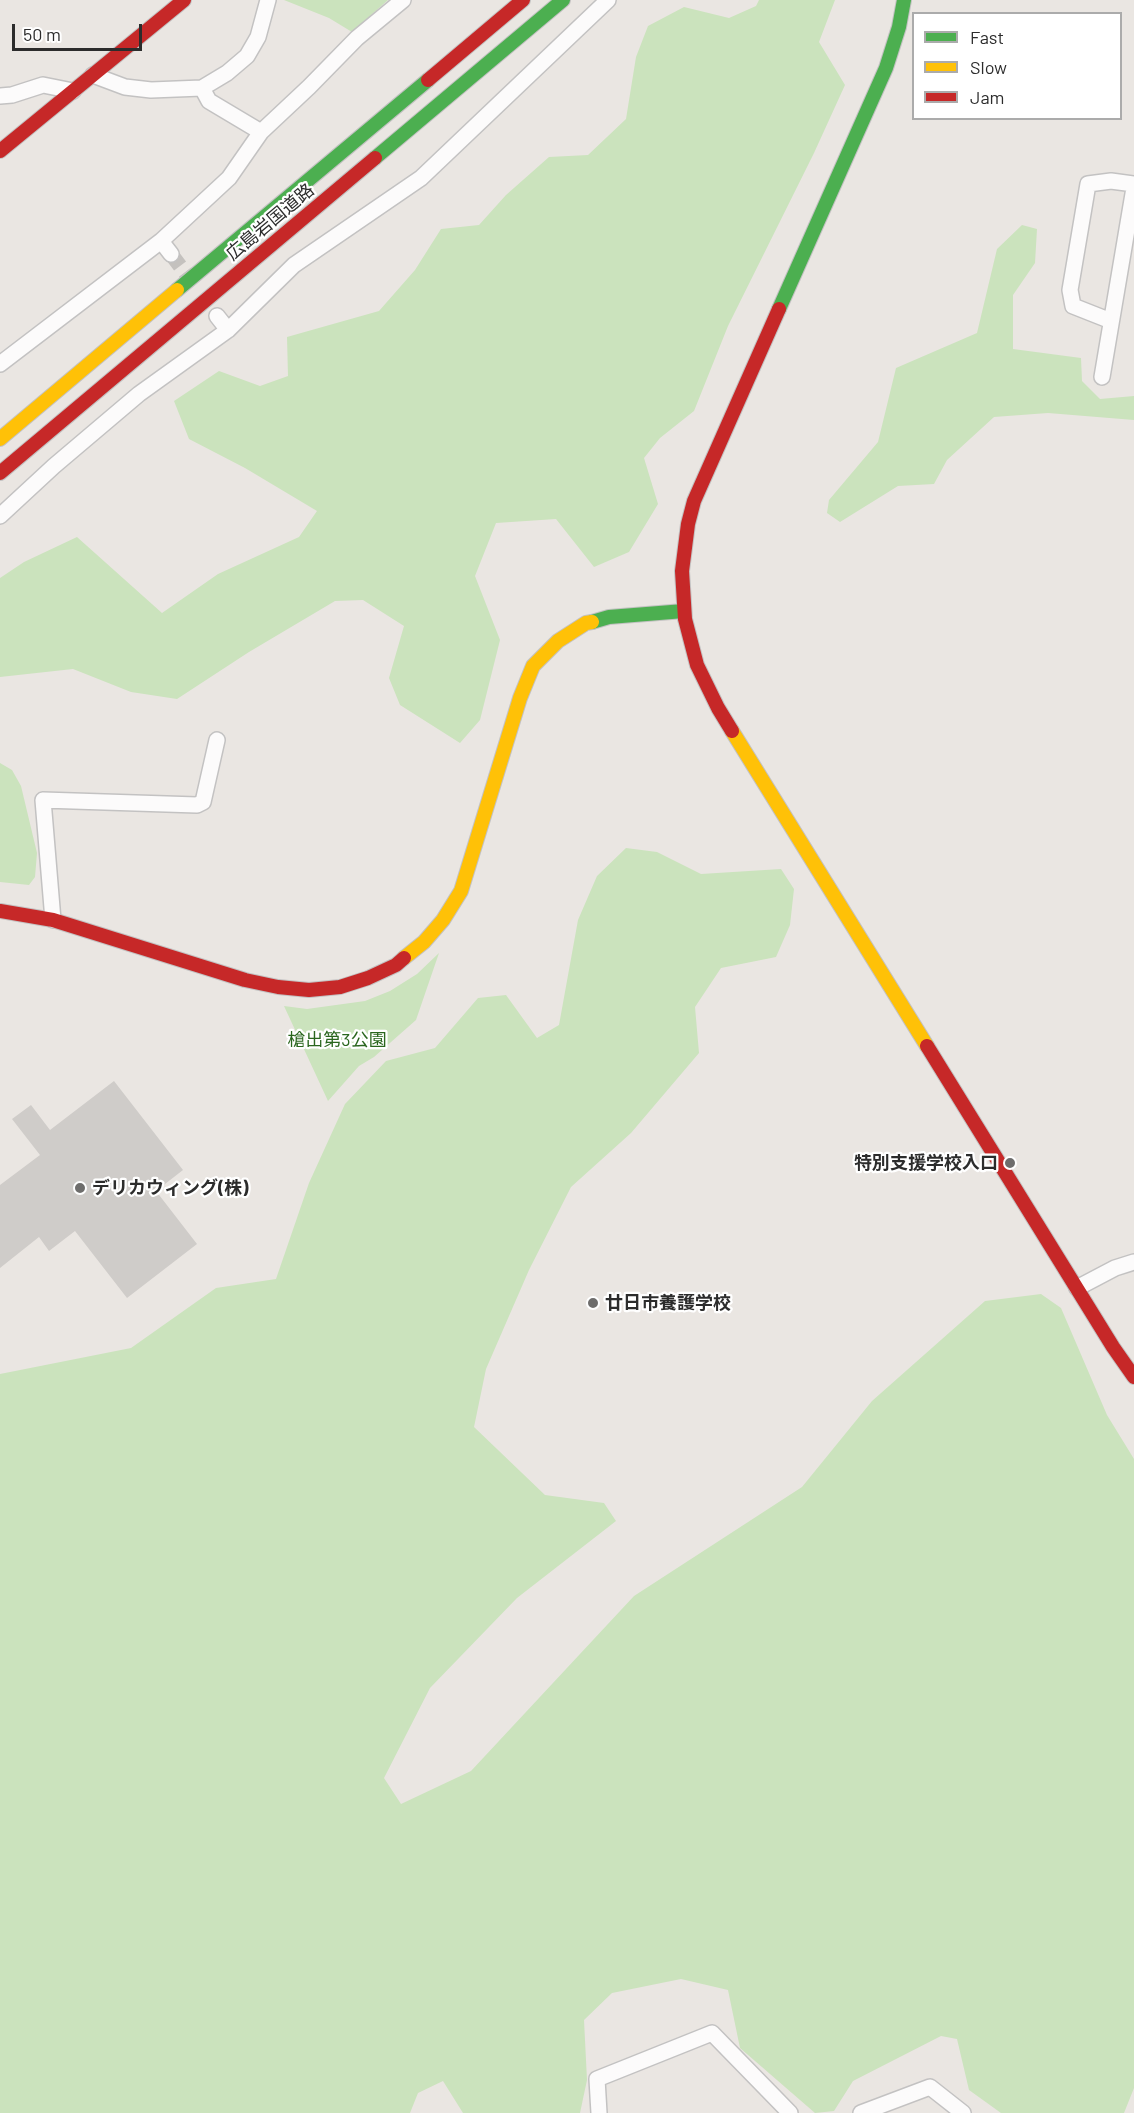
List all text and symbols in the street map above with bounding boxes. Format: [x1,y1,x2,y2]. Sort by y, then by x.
scale bar [15,12,146,50]
legend [912,12,1122,120]
text: 50 m [23,23,61,45]
text: Fast [970,26,1004,48]
text: Slow [970,56,1007,78]
text: Jam [970,86,1004,108]
street label: 広島岩国道路 [222,179,318,265]
park label: 槍出第3公園 [287,1029,387,1051]
place label: 特別支援学校入口 [854,1152,998,1174]
marker: 特別支援学校入口 [1003,1156,1017,1170]
place label: デリカウィング(株) [92,1177,248,1199]
marker: デリカウィング(株) [73,1181,87,1195]
place label: 廿日市養護学校 [605,1292,731,1314]
marker: 廿日市養護学校 [586,1296,600,1310]

